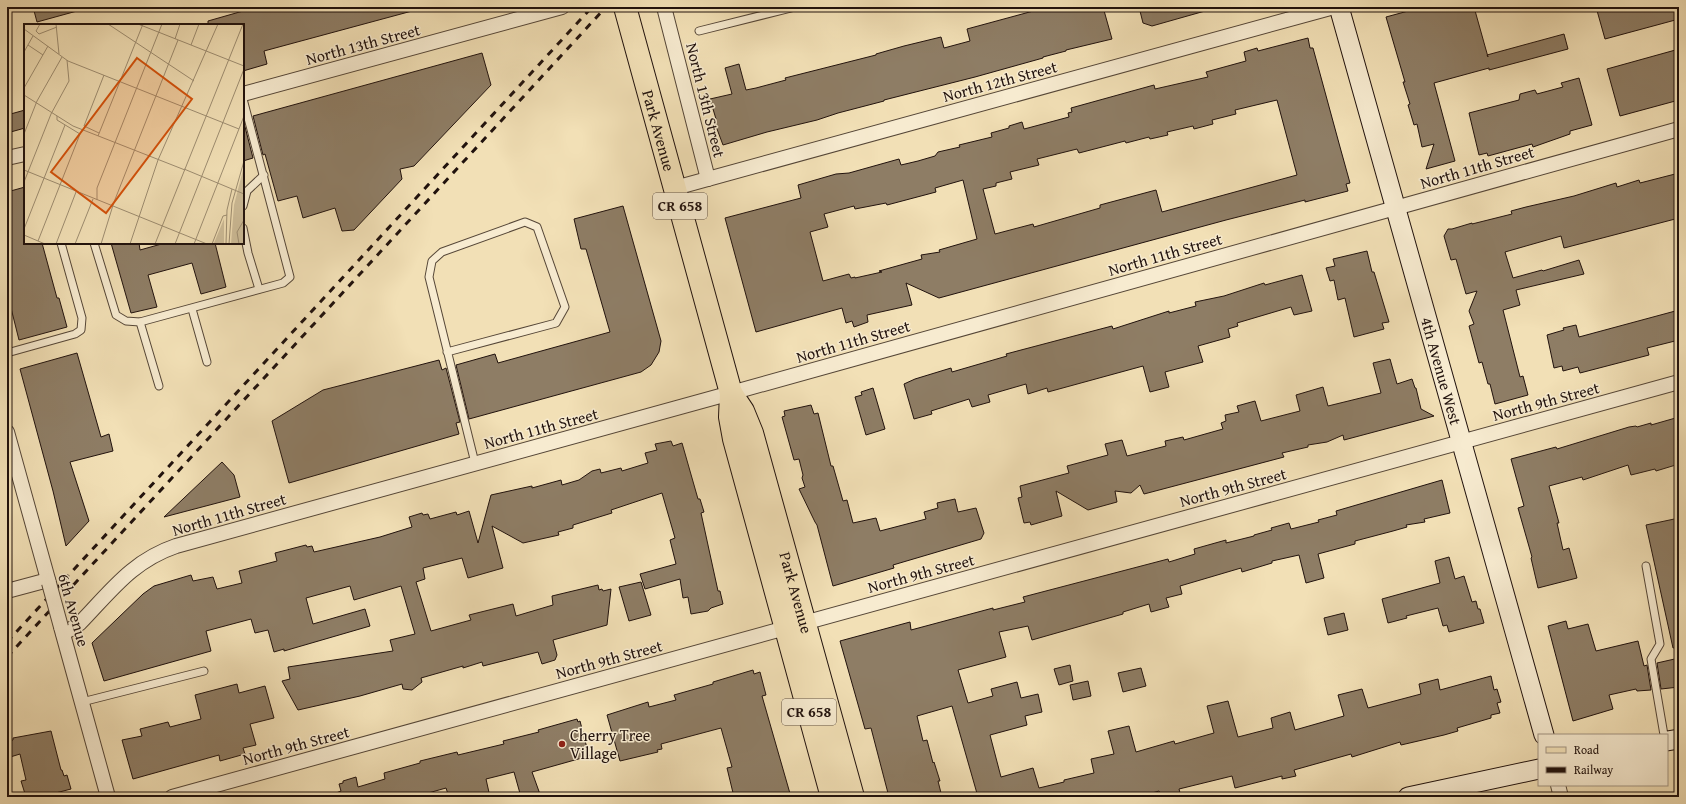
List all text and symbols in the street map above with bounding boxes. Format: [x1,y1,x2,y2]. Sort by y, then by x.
street label: North 13th Street [303,17,423,71]
inset map [24,24,244,244]
street label: North 13th Street [680,40,732,160]
street label: North 12th Street [940,54,1060,108]
street label: Park Avenue [636,87,682,174]
street label: North 11th Street [1417,139,1537,195]
road number: CR 658 [653,193,707,219]
street label: North 11th Street [1105,226,1225,282]
street label: North 11th Street [793,313,913,369]
street label: 4th Avenue West [1415,314,1468,428]
street label: North 9th Street [1490,375,1602,427]
street label: North 11th Street [481,401,601,455]
street label: North 9th Street [1177,461,1289,513]
street label: North 11th Street [169,486,289,542]
street label: North 9th Street [865,547,977,599]
street label: Park Avenue [774,549,819,636]
street label: 6th Avenue [52,571,96,649]
street label: North 9th Street [553,633,665,685]
road number: CR 658 [782,699,836,725]
street label: North 9th Street [240,719,352,771]
place label: Cherry Tree Village [570,723,650,765]
legend [1538,734,1668,786]
marker: Cherry Tree Village [557,739,567,749]
text: Road [1574,741,1600,758]
text: Railway [1574,761,1613,778]

